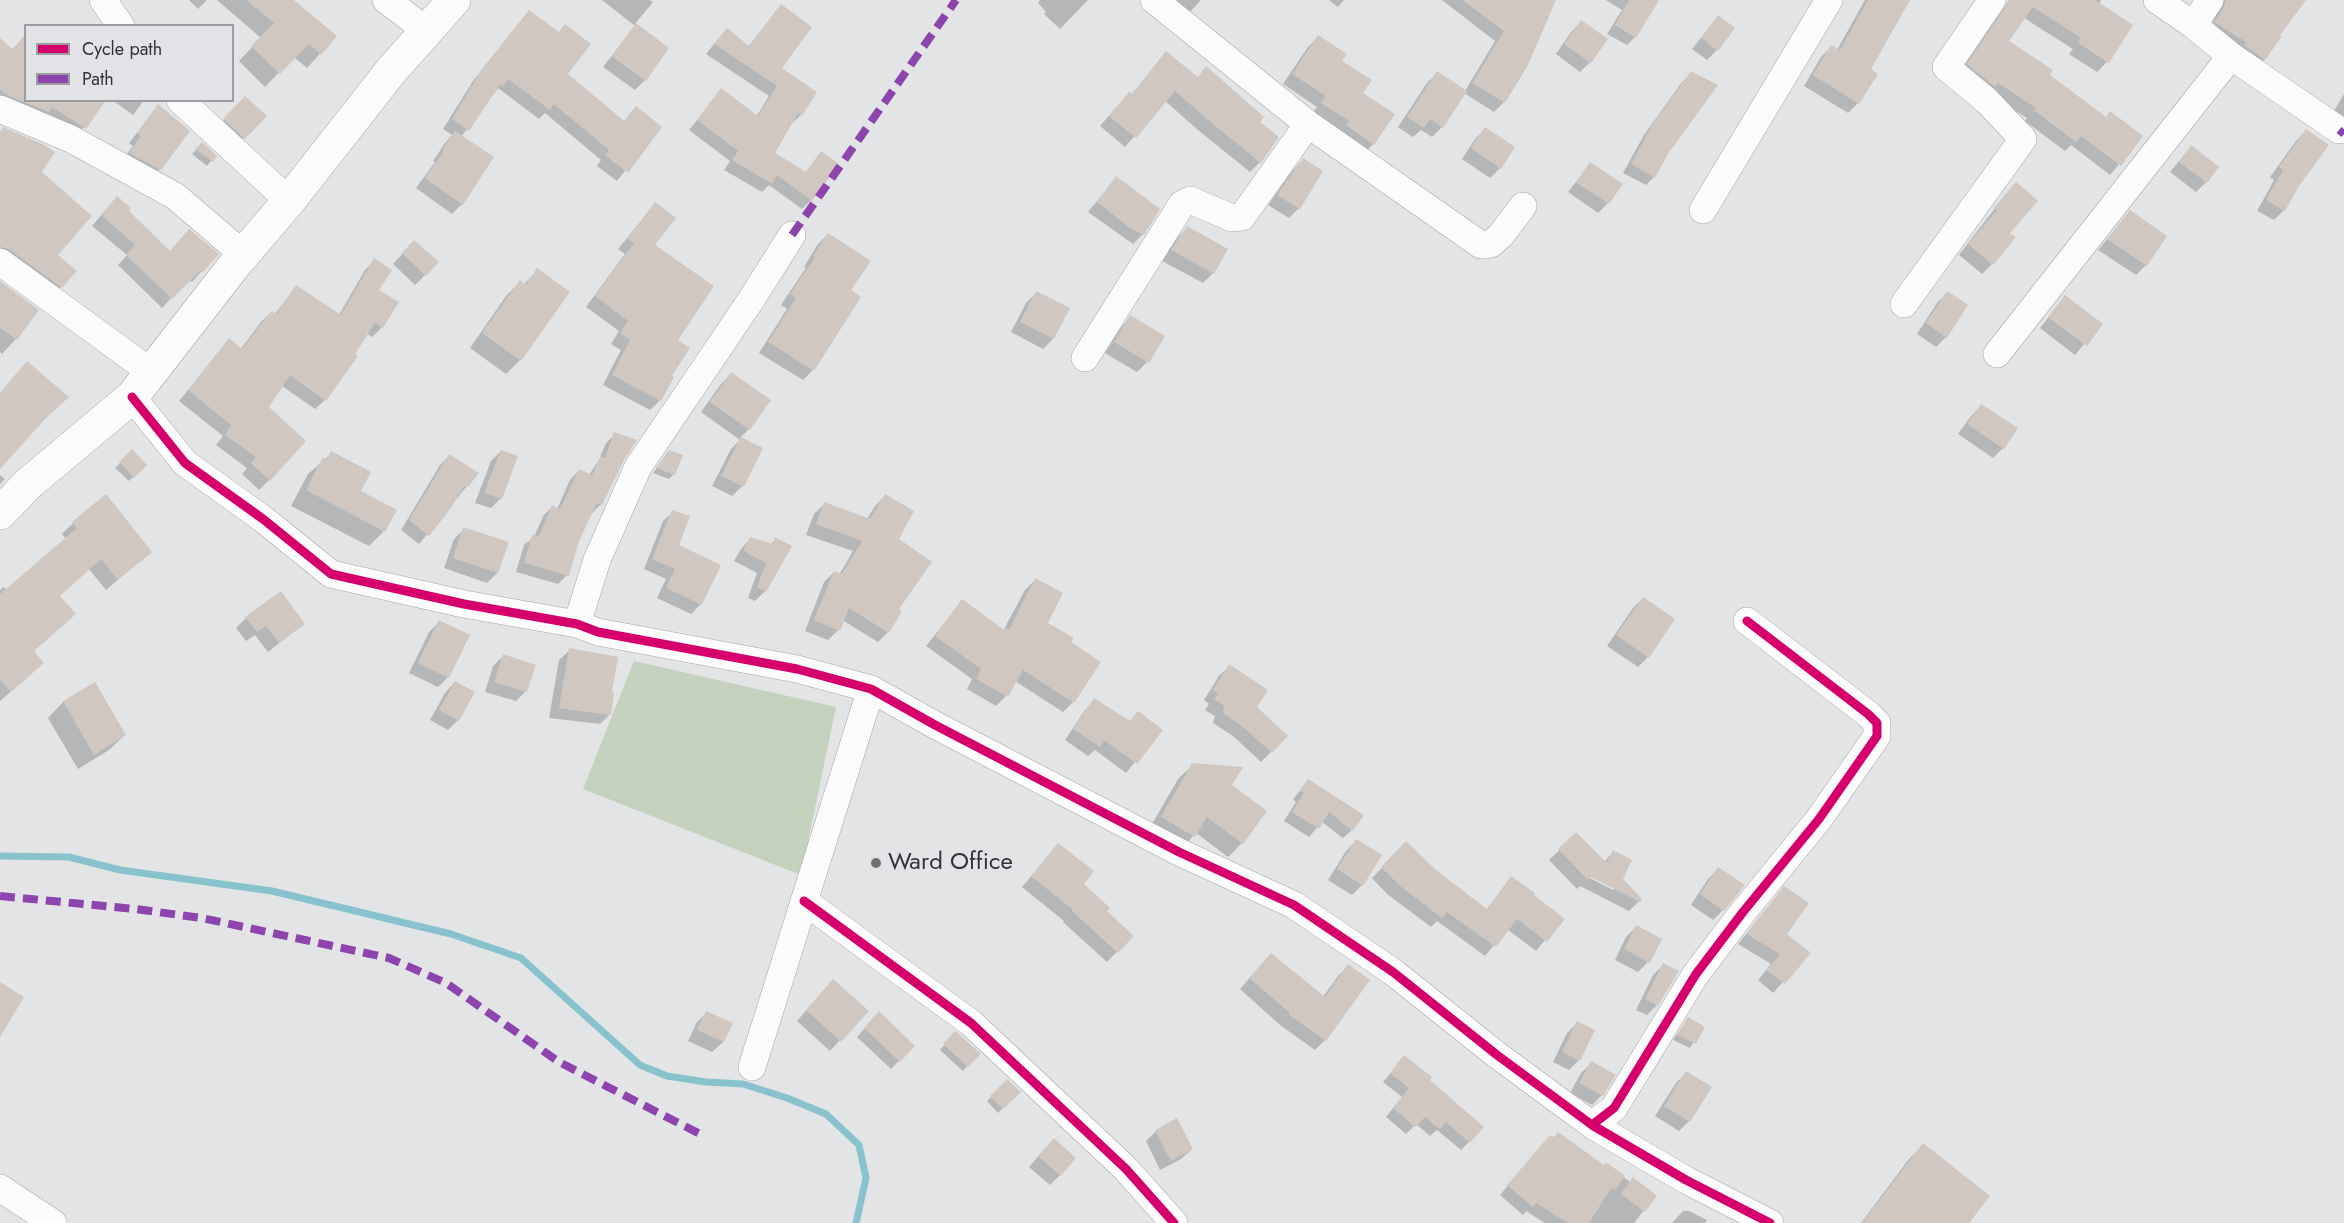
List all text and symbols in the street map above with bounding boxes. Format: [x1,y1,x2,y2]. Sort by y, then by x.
legend [24,24,234,102]
text: Cycle path [82,36,162,62]
text: Path [82,66,114,92]
place label: Ward Office [888,849,1013,877]
marker: Ward Office [869,856,883,870]

